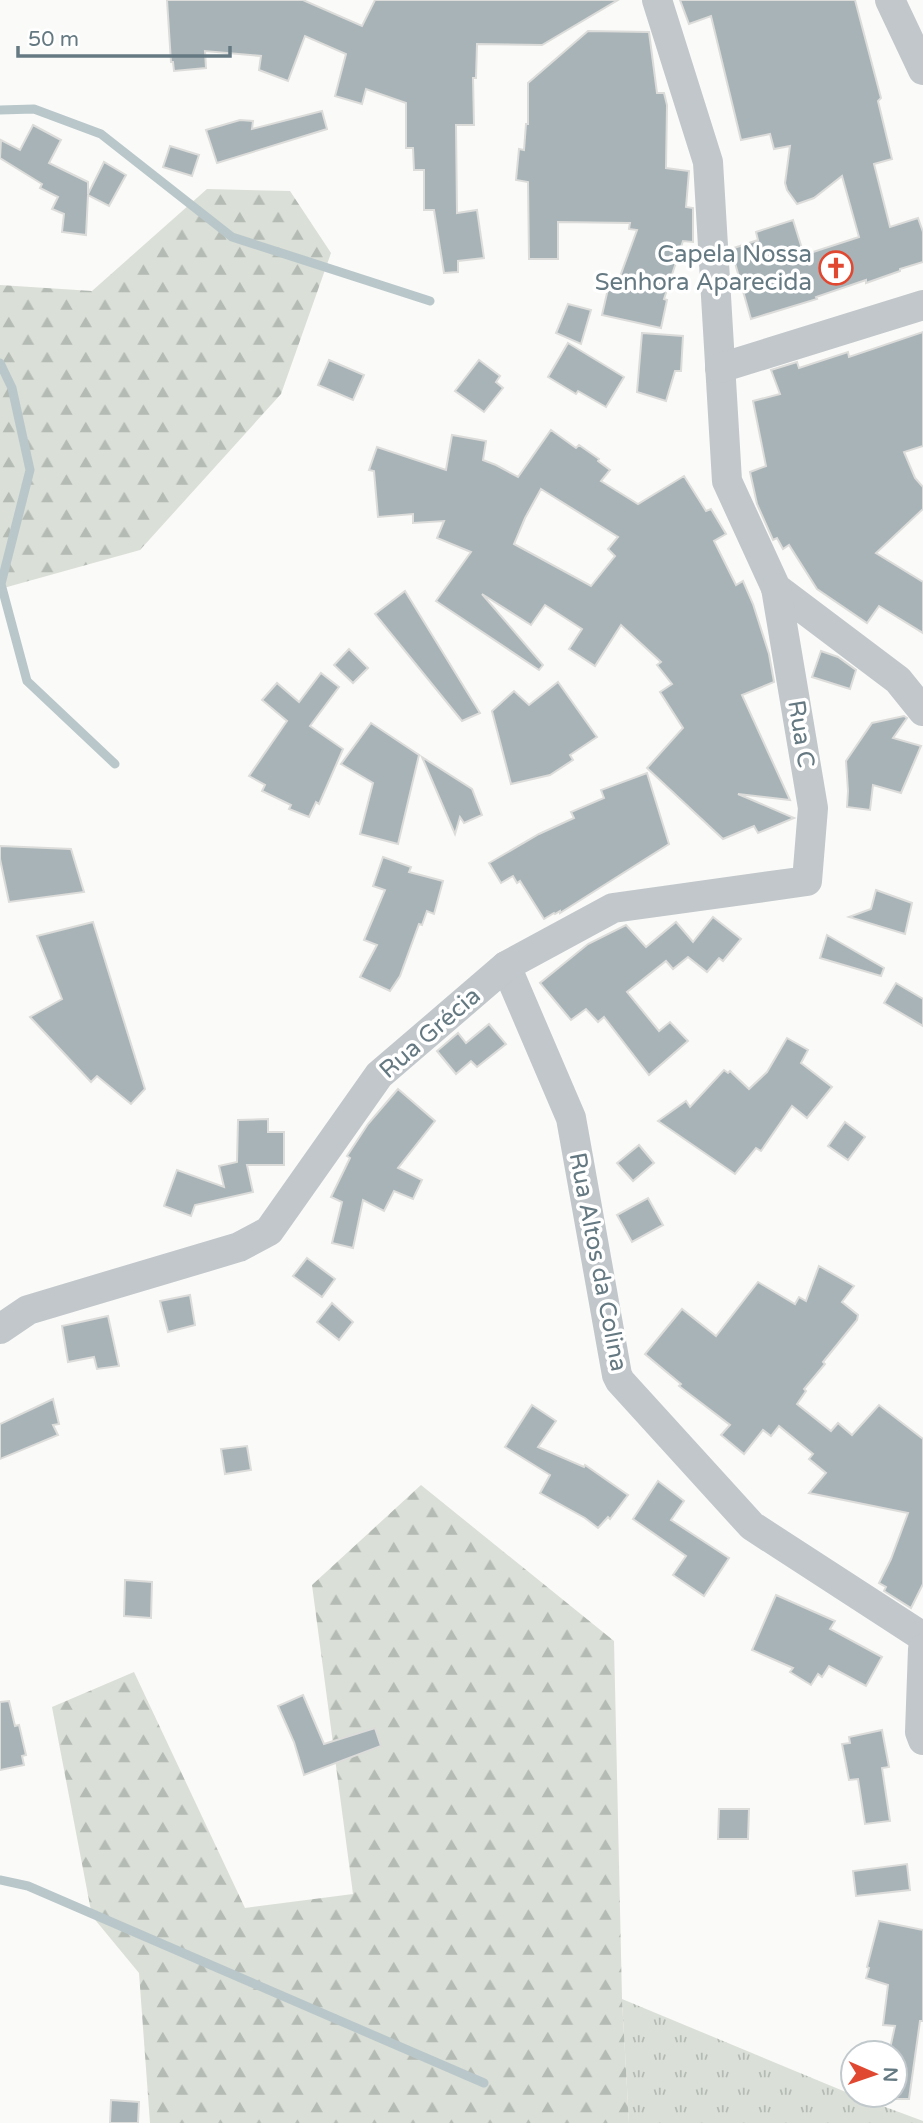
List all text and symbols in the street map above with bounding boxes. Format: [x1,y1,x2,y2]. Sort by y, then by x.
scale bar [18,14,229,58]
text: 50 m [28,27,79,52]
place label: Capela Nossa Senhora Aparecida [595,240,812,297]
church icon: Capela Nossa Senhora Aparecida [817,249,855,287]
street label: Rua C [781,698,821,770]
street label: Rua Grécia [374,981,486,1085]
street label: Rua Altos da Colina [563,1150,633,1374]
north arrow [839,2039,909,2109]
text: N [879,2067,901,2083]

